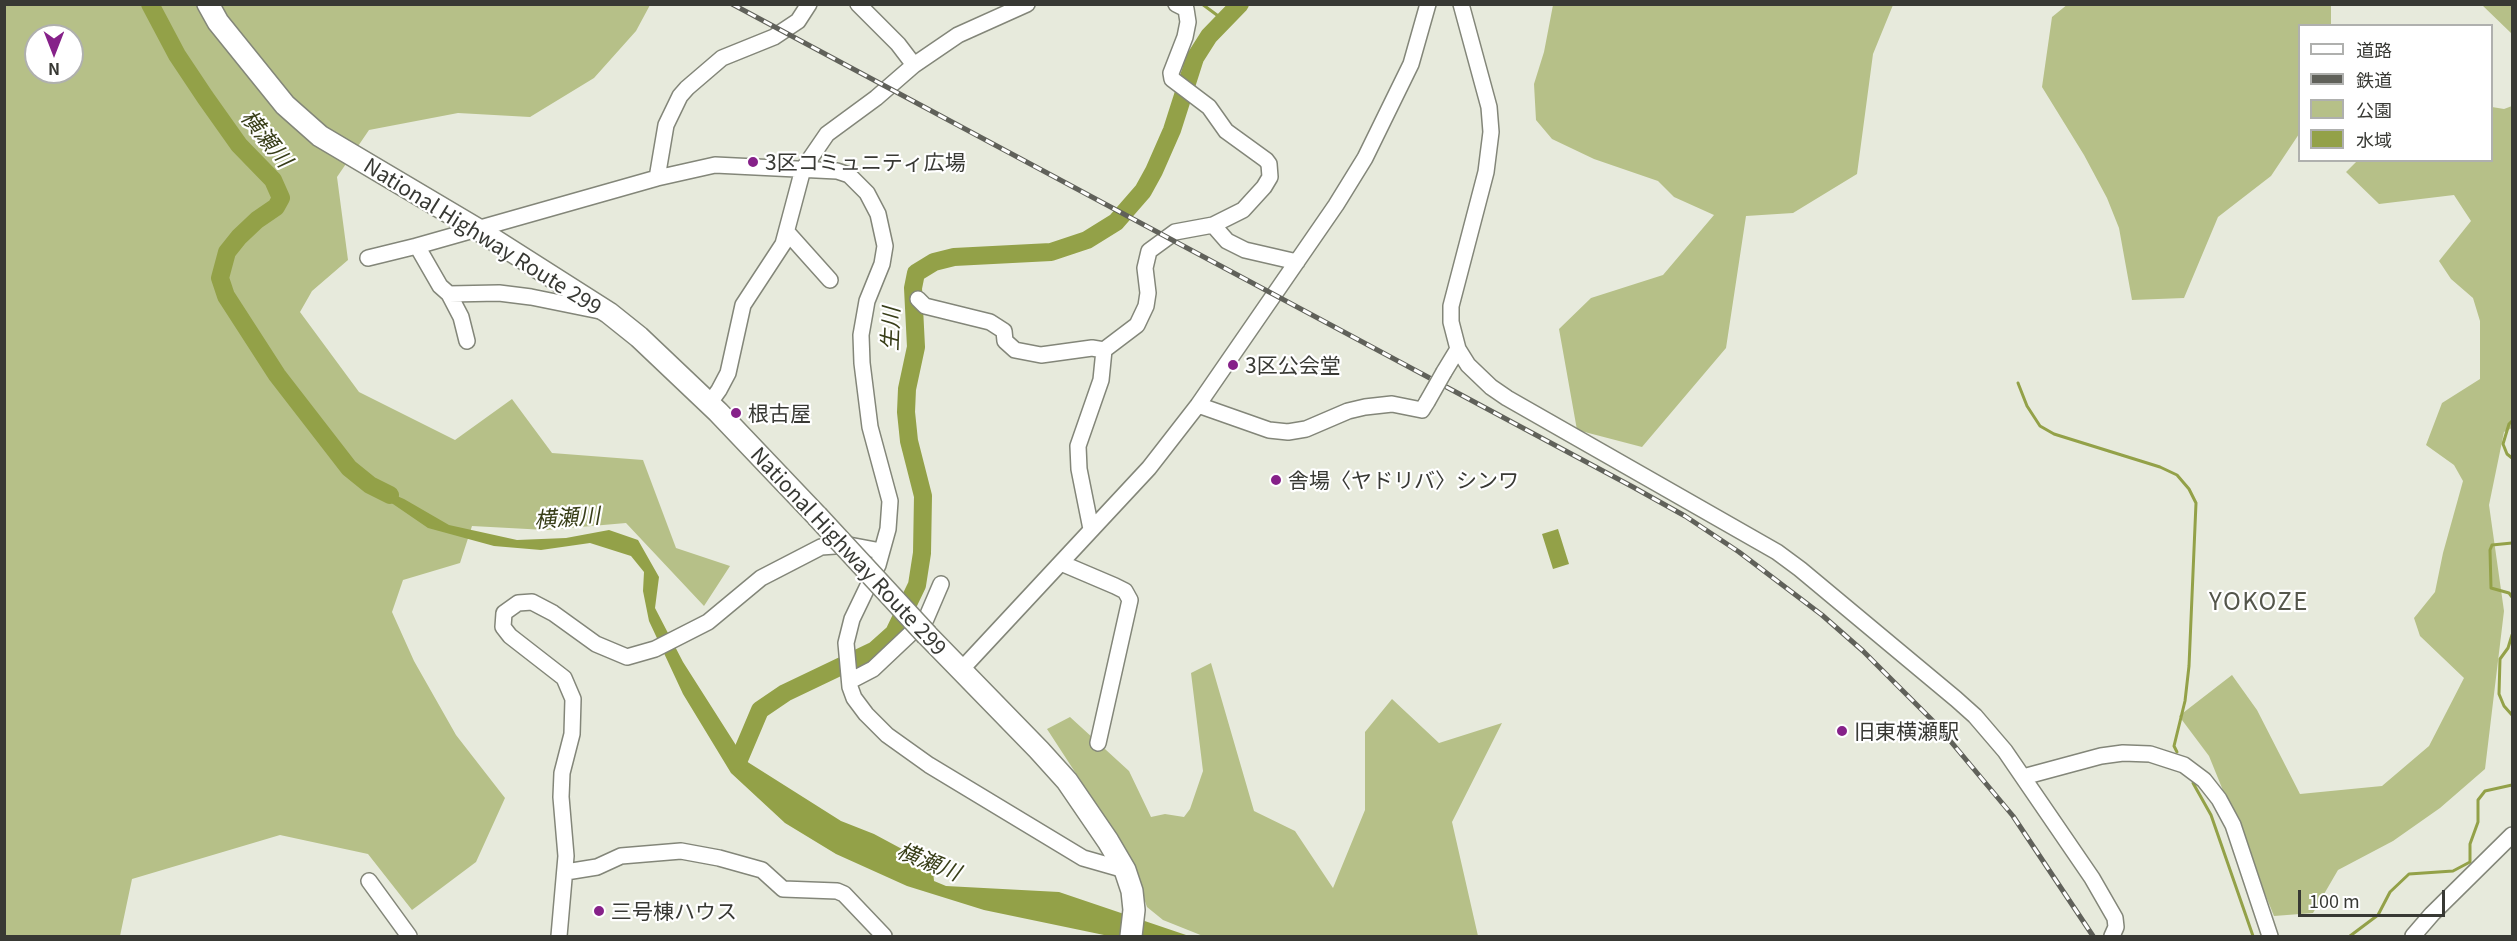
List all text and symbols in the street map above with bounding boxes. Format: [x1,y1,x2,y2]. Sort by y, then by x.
north arrow [24,24,84,84]
legend [2298,24,2493,162]
text: 道路 [2356,36,2392,62]
text: N [48,58,60,82]
text: 鉄道 [2356,66,2392,92]
text: 公園 [2356,96,2392,122]
water label: 横瀬川 [236,104,298,172]
text: 水域 [2356,126,2392,152]
place label: 3区コミュニティ広場 [765,149,966,175]
street label: National Highway Route 299 [360,152,606,320]
marker: 3区コミュニティ広場 [746,155,760,169]
water label: 生川 [876,307,904,351]
place label: 3区公会堂 [1245,352,1341,378]
marker: 3区公会堂 [1226,358,1240,372]
place label: 根古屋 [748,400,811,426]
marker: 根古屋 [729,406,743,420]
street label: National Highway Route 299 [746,442,952,660]
place label: 舎場〈ヤドリバ〉シンワ [1288,467,1519,493]
marker: 舎場〈ヤドリバ〉シンワ [1269,473,1283,487]
water label: 横瀬川 [533,502,601,532]
district label: YOKOZE [2209,587,2309,615]
place label: 旧東横瀬駅 [1854,718,1959,744]
marker: 旧東横瀬駅 [1835,724,1849,738]
water label: 横瀬川 [893,836,965,886]
scale bar [2301,878,2448,916]
text: 100 m [2309,887,2360,913]
place label: 三号棟ハウス [611,898,737,924]
marker: 三号棟ハウス [592,904,606,918]

